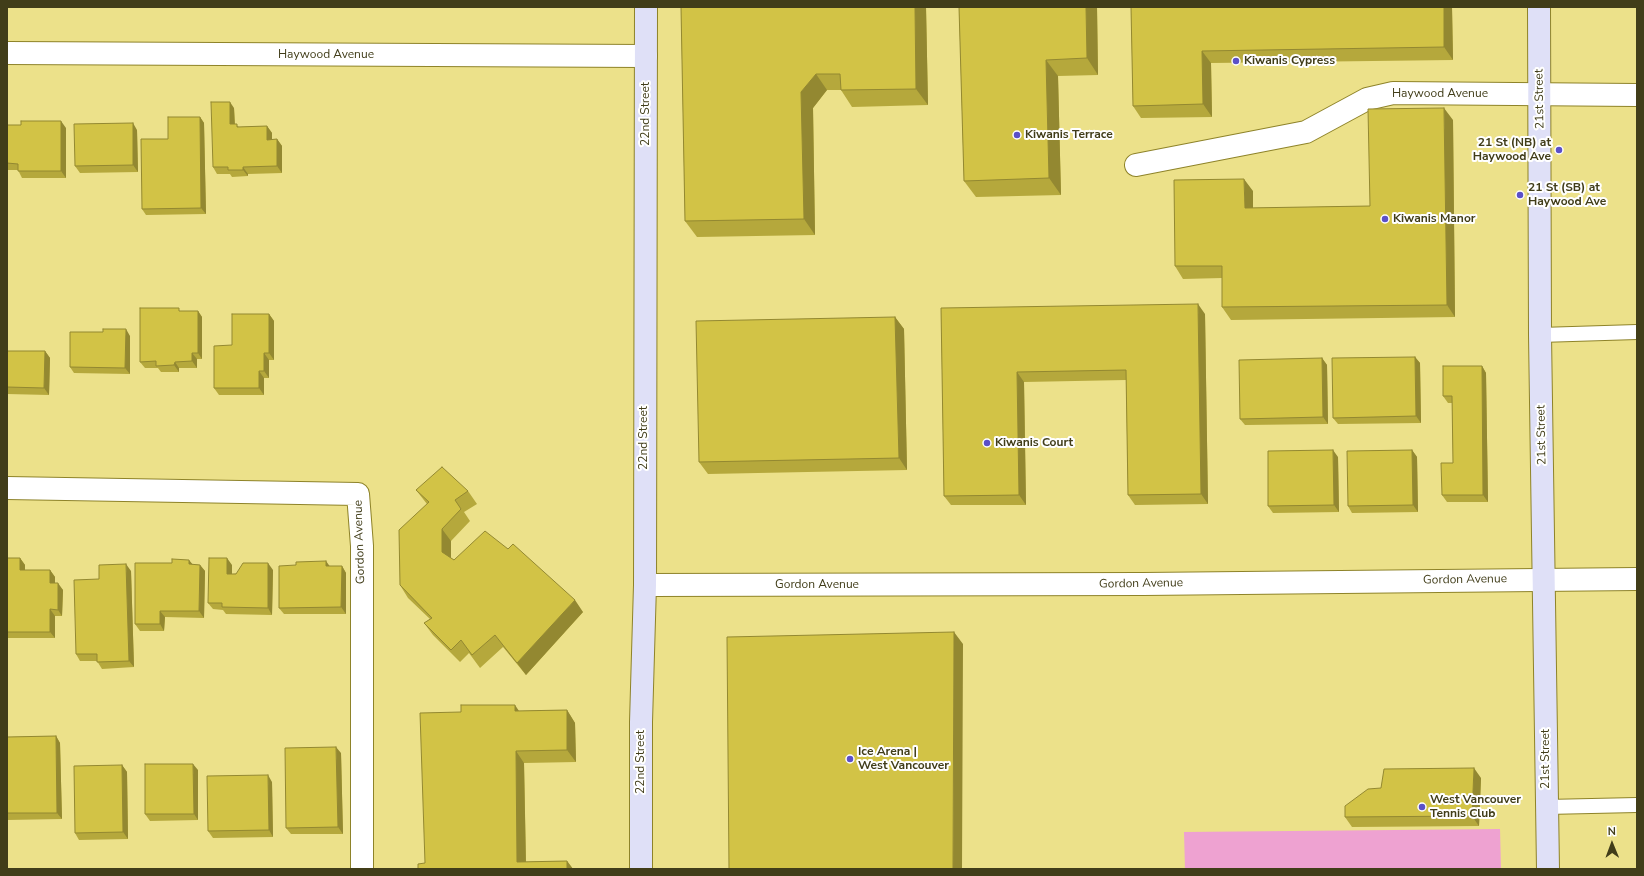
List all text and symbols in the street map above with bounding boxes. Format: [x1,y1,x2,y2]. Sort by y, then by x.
street label: Haywood Avenue [278,48,374,62]
place label: Kiwanis Cypress [1244,54,1335,68]
marker: Kiwanis Cypress [1231,56,1241,66]
street label: 21st Street [1532,69,1548,129]
street label: 22nd Street [639,82,653,146]
street label: Haywood Avenue [1392,87,1488,101]
place label: Kiwanis Terrace [1025,128,1113,142]
marker: Kiwanis Terrace [1012,130,1022,140]
place label: 21 St (NB) at Haywood Ave [1473,136,1551,164]
marker: 21 St (NB) at Haywood Ave [1554,145,1564,155]
place label: 21 St (SB) at Haywood Ave [1528,181,1606,209]
marker: 21 St (SB) at Haywood Ave [1515,190,1525,200]
place label: Kiwanis Manor [1393,212,1475,226]
marker: Kiwanis Manor [1380,214,1390,224]
street label: 21st Street [1534,405,1550,465]
street label: 22nd Street [637,406,651,470]
place label: Kiwanis Court [995,436,1073,450]
marker: Kiwanis Court [982,438,992,448]
street label: Gordon Avenue [351,500,369,584]
street label: Gordon Avenue [1423,572,1507,588]
street label: Gordon Avenue [1099,576,1183,592]
street label: Gordon Avenue [775,578,859,592]
street label: 21st Street [1539,729,1553,789]
street label: 22nd Street [634,730,648,794]
place label: Ice Arena | West Vancouver [858,745,949,773]
marker: Ice Arena | West Vancouver [845,754,855,764]
place label: West Vancouver Tennis Club [1430,793,1521,821]
marker: West Vancouver Tennis Club [1417,802,1427,812]
north arrow [1592,824,1632,864]
text: N [1608,824,1616,839]

